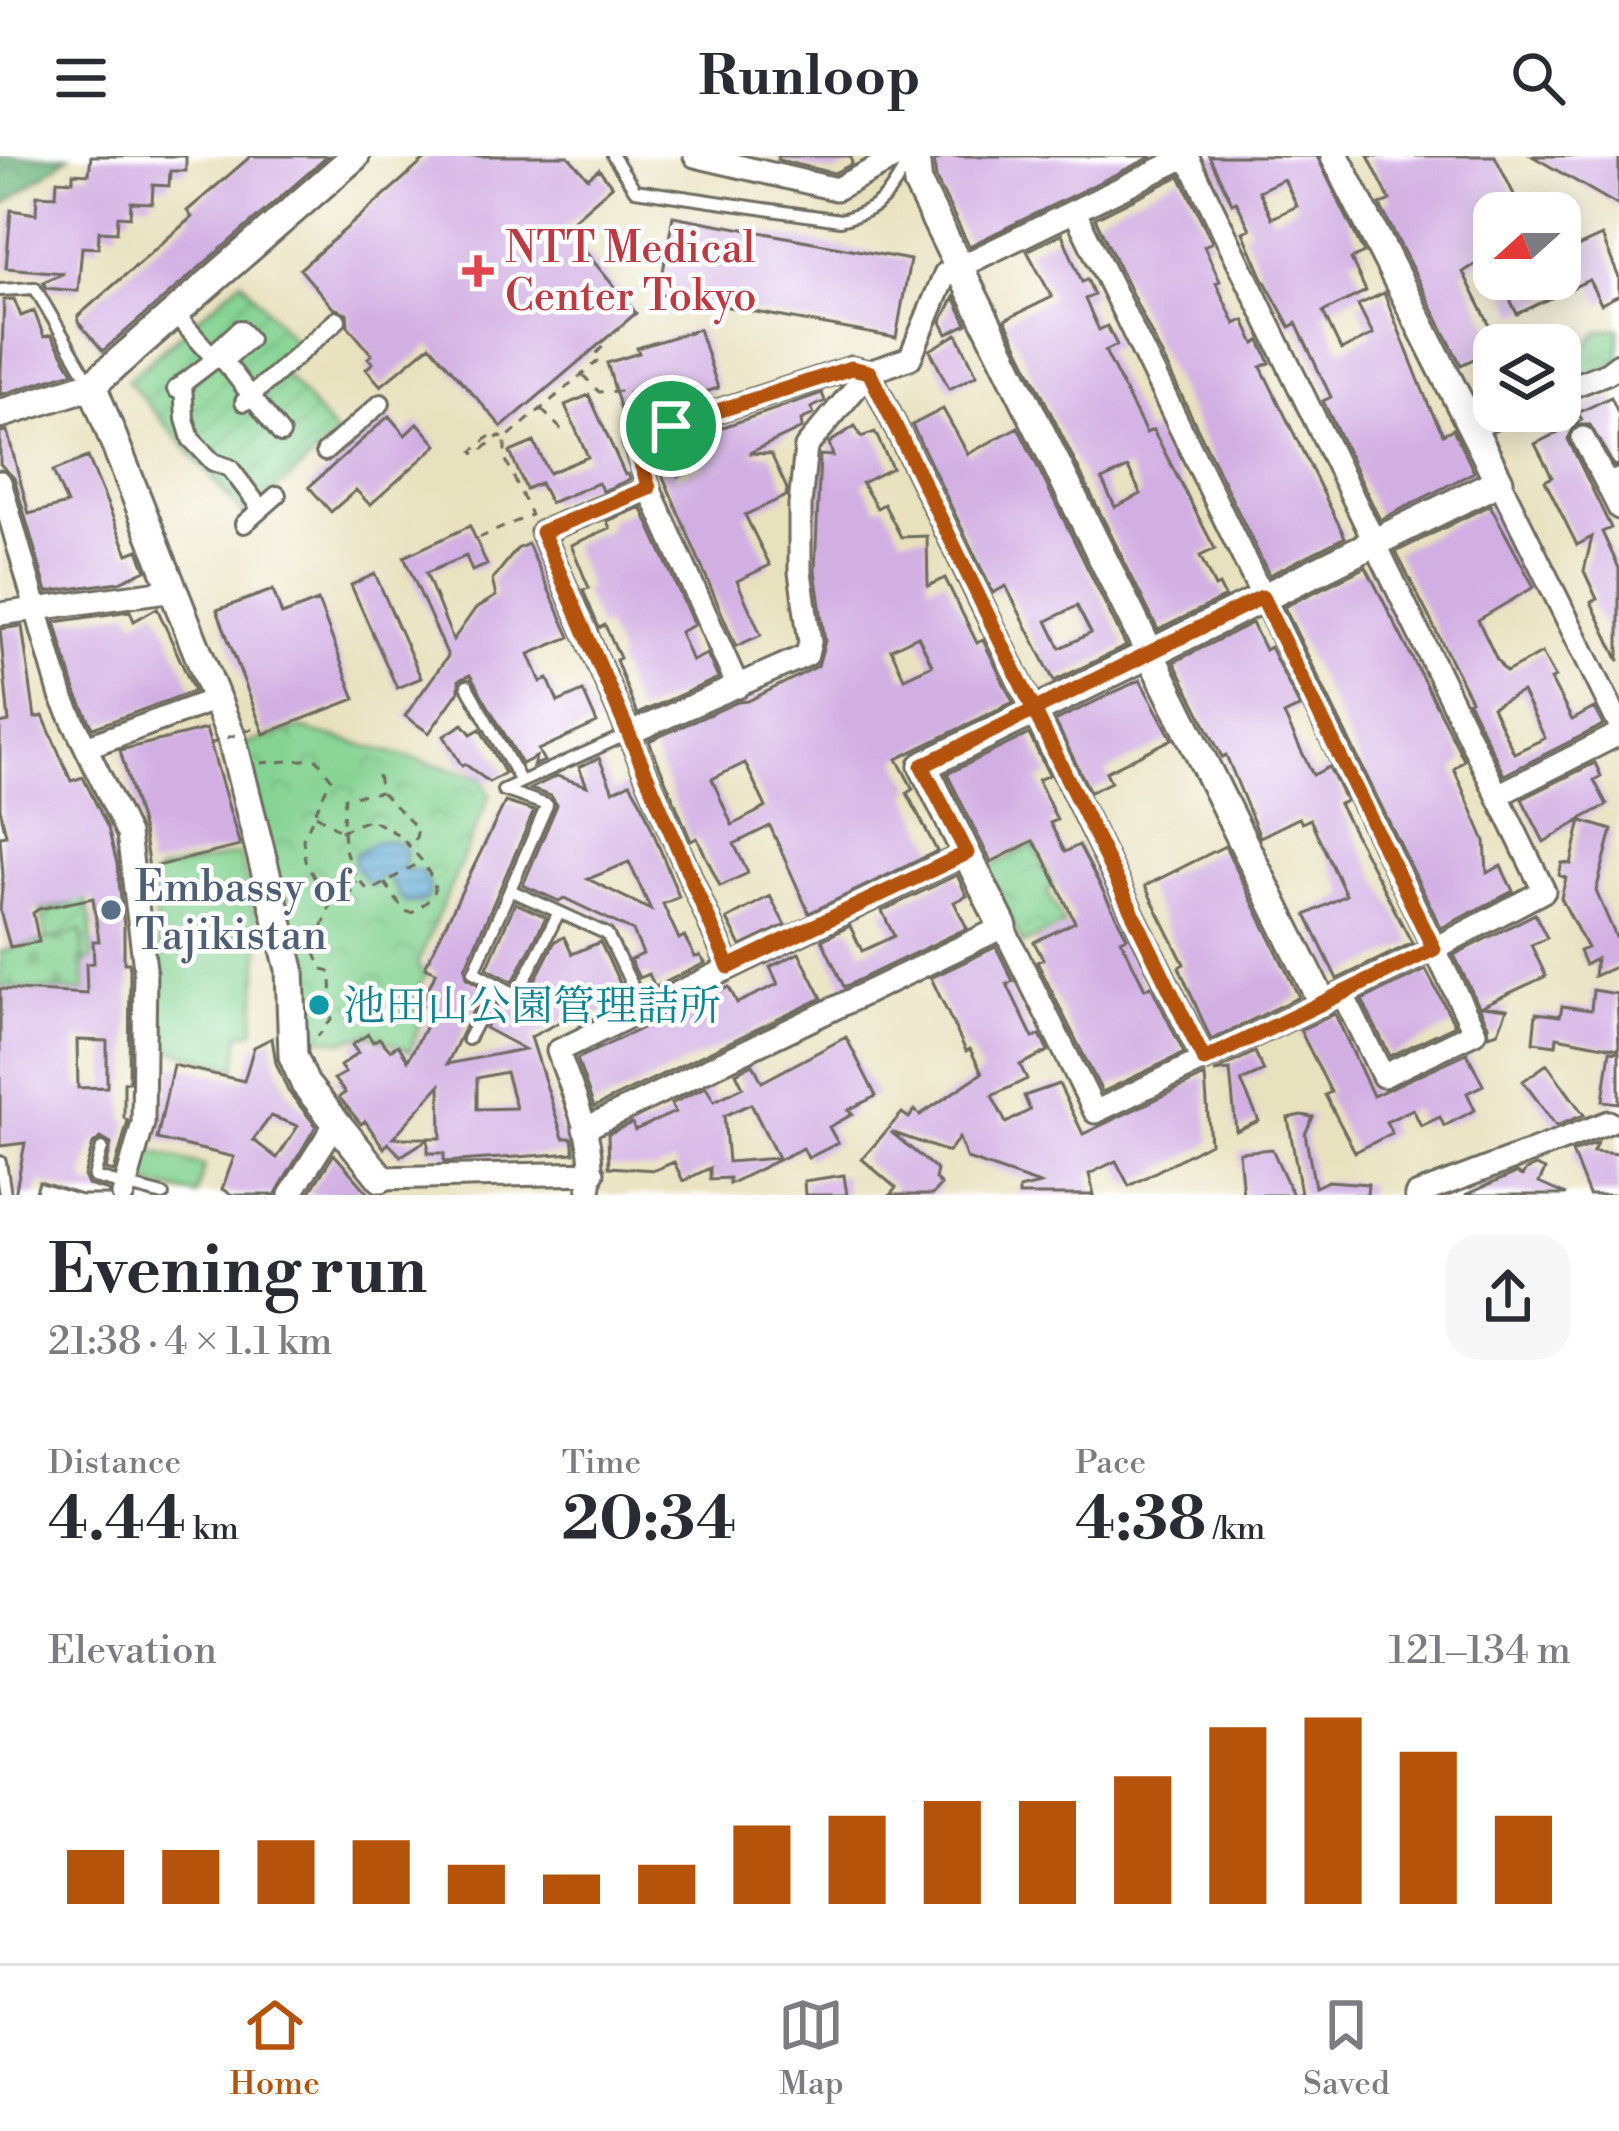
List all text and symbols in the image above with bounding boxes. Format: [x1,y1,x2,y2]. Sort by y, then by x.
text: Runloop [699,44,920,112]
icon: menu [48,45,114,111]
icon: search [1505,45,1571,111]
north arrow [1473,192,1581,300]
map controls [1473,192,1581,432]
place label: NTT Medical Center Tokyo [505,223,757,325]
marker: NTT Medical Center Tokyo [462,255,494,287]
button: layers [1473,324,1581,432]
pin [620,375,722,477]
icon: arrive [638,393,704,459]
place label: Embassy of Tajikistan [135,862,353,964]
marker: Embassy of Tajikistan [98,897,124,923]
place label: 池田山公園管理詰所 [343,981,721,1034]
marker: 池田山公園管理詰所 [306,992,332,1018]
text: Evening run [48,1231,427,1314]
button: share [1445,1234,1571,1360]
text: 21:38 · 4 × 1.1 km [48,1318,332,1367]
text: Distance [48,1443,181,1484]
text: Time [562,1443,641,1484]
text: Pace [1075,1443,1146,1484]
text: 4.44 [48,1484,186,1559]
text: 20:34 [562,1484,737,1559]
text: 4:38 [1075,1484,1206,1559]
text: km [186,1509,239,1550]
text: /km [1206,1509,1266,1550]
text: Elevation [48,1627,217,1676]
text: 121–134 m [1389,1627,1571,1676]
tab: Home [229,1992,320,2105]
tab: Map [778,1992,844,2105]
tab: Saved [1303,1992,1390,2105]

